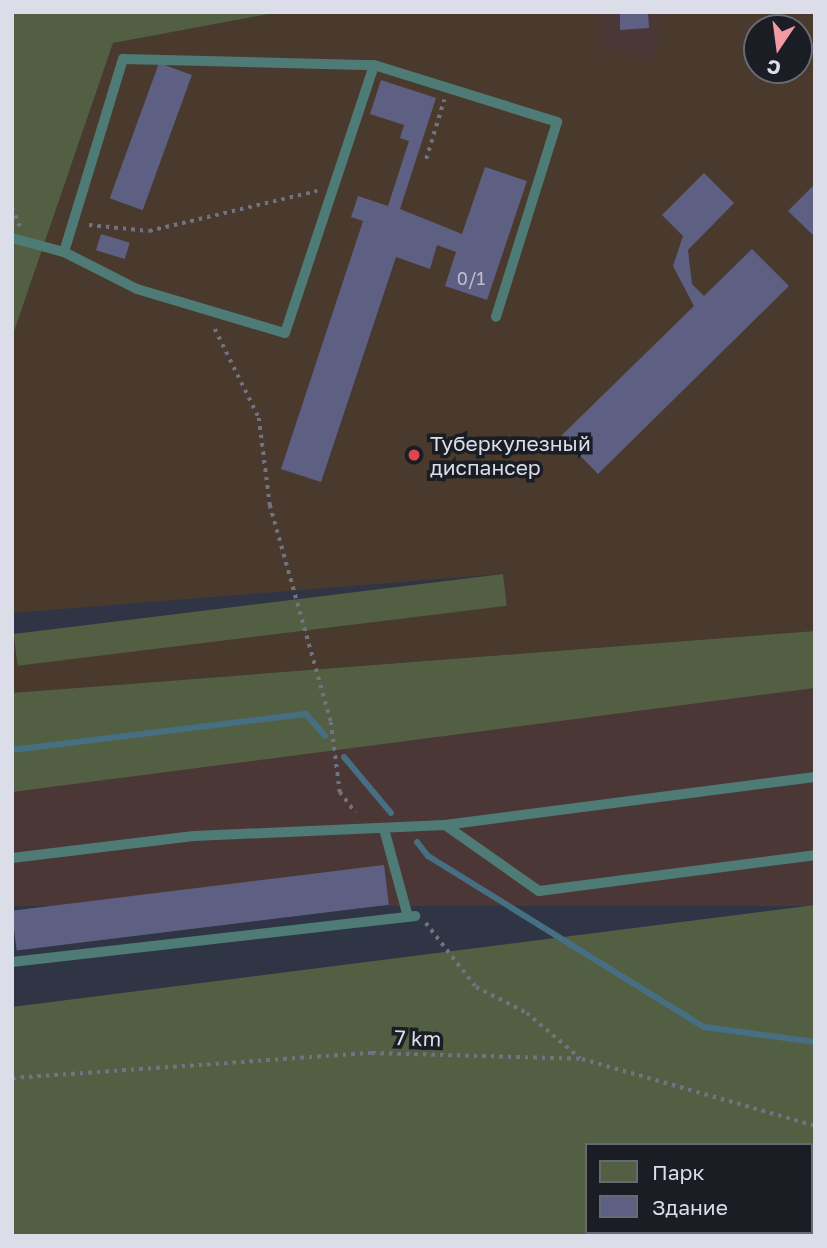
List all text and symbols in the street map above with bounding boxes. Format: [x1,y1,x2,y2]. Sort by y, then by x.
north arrow [743,14,813,84]
text: С [764,55,783,81]
house number: 0/1 [457,267,485,289]
place label: Туберкулезный диспансер [430,430,591,480]
marker: Туберкулезный диспансер [404,445,424,465]
street label: 7 km [394,1025,442,1051]
legend [586,1143,813,1234]
text: Парк [652,1159,705,1185]
text: Здание [652,1194,728,1220]

